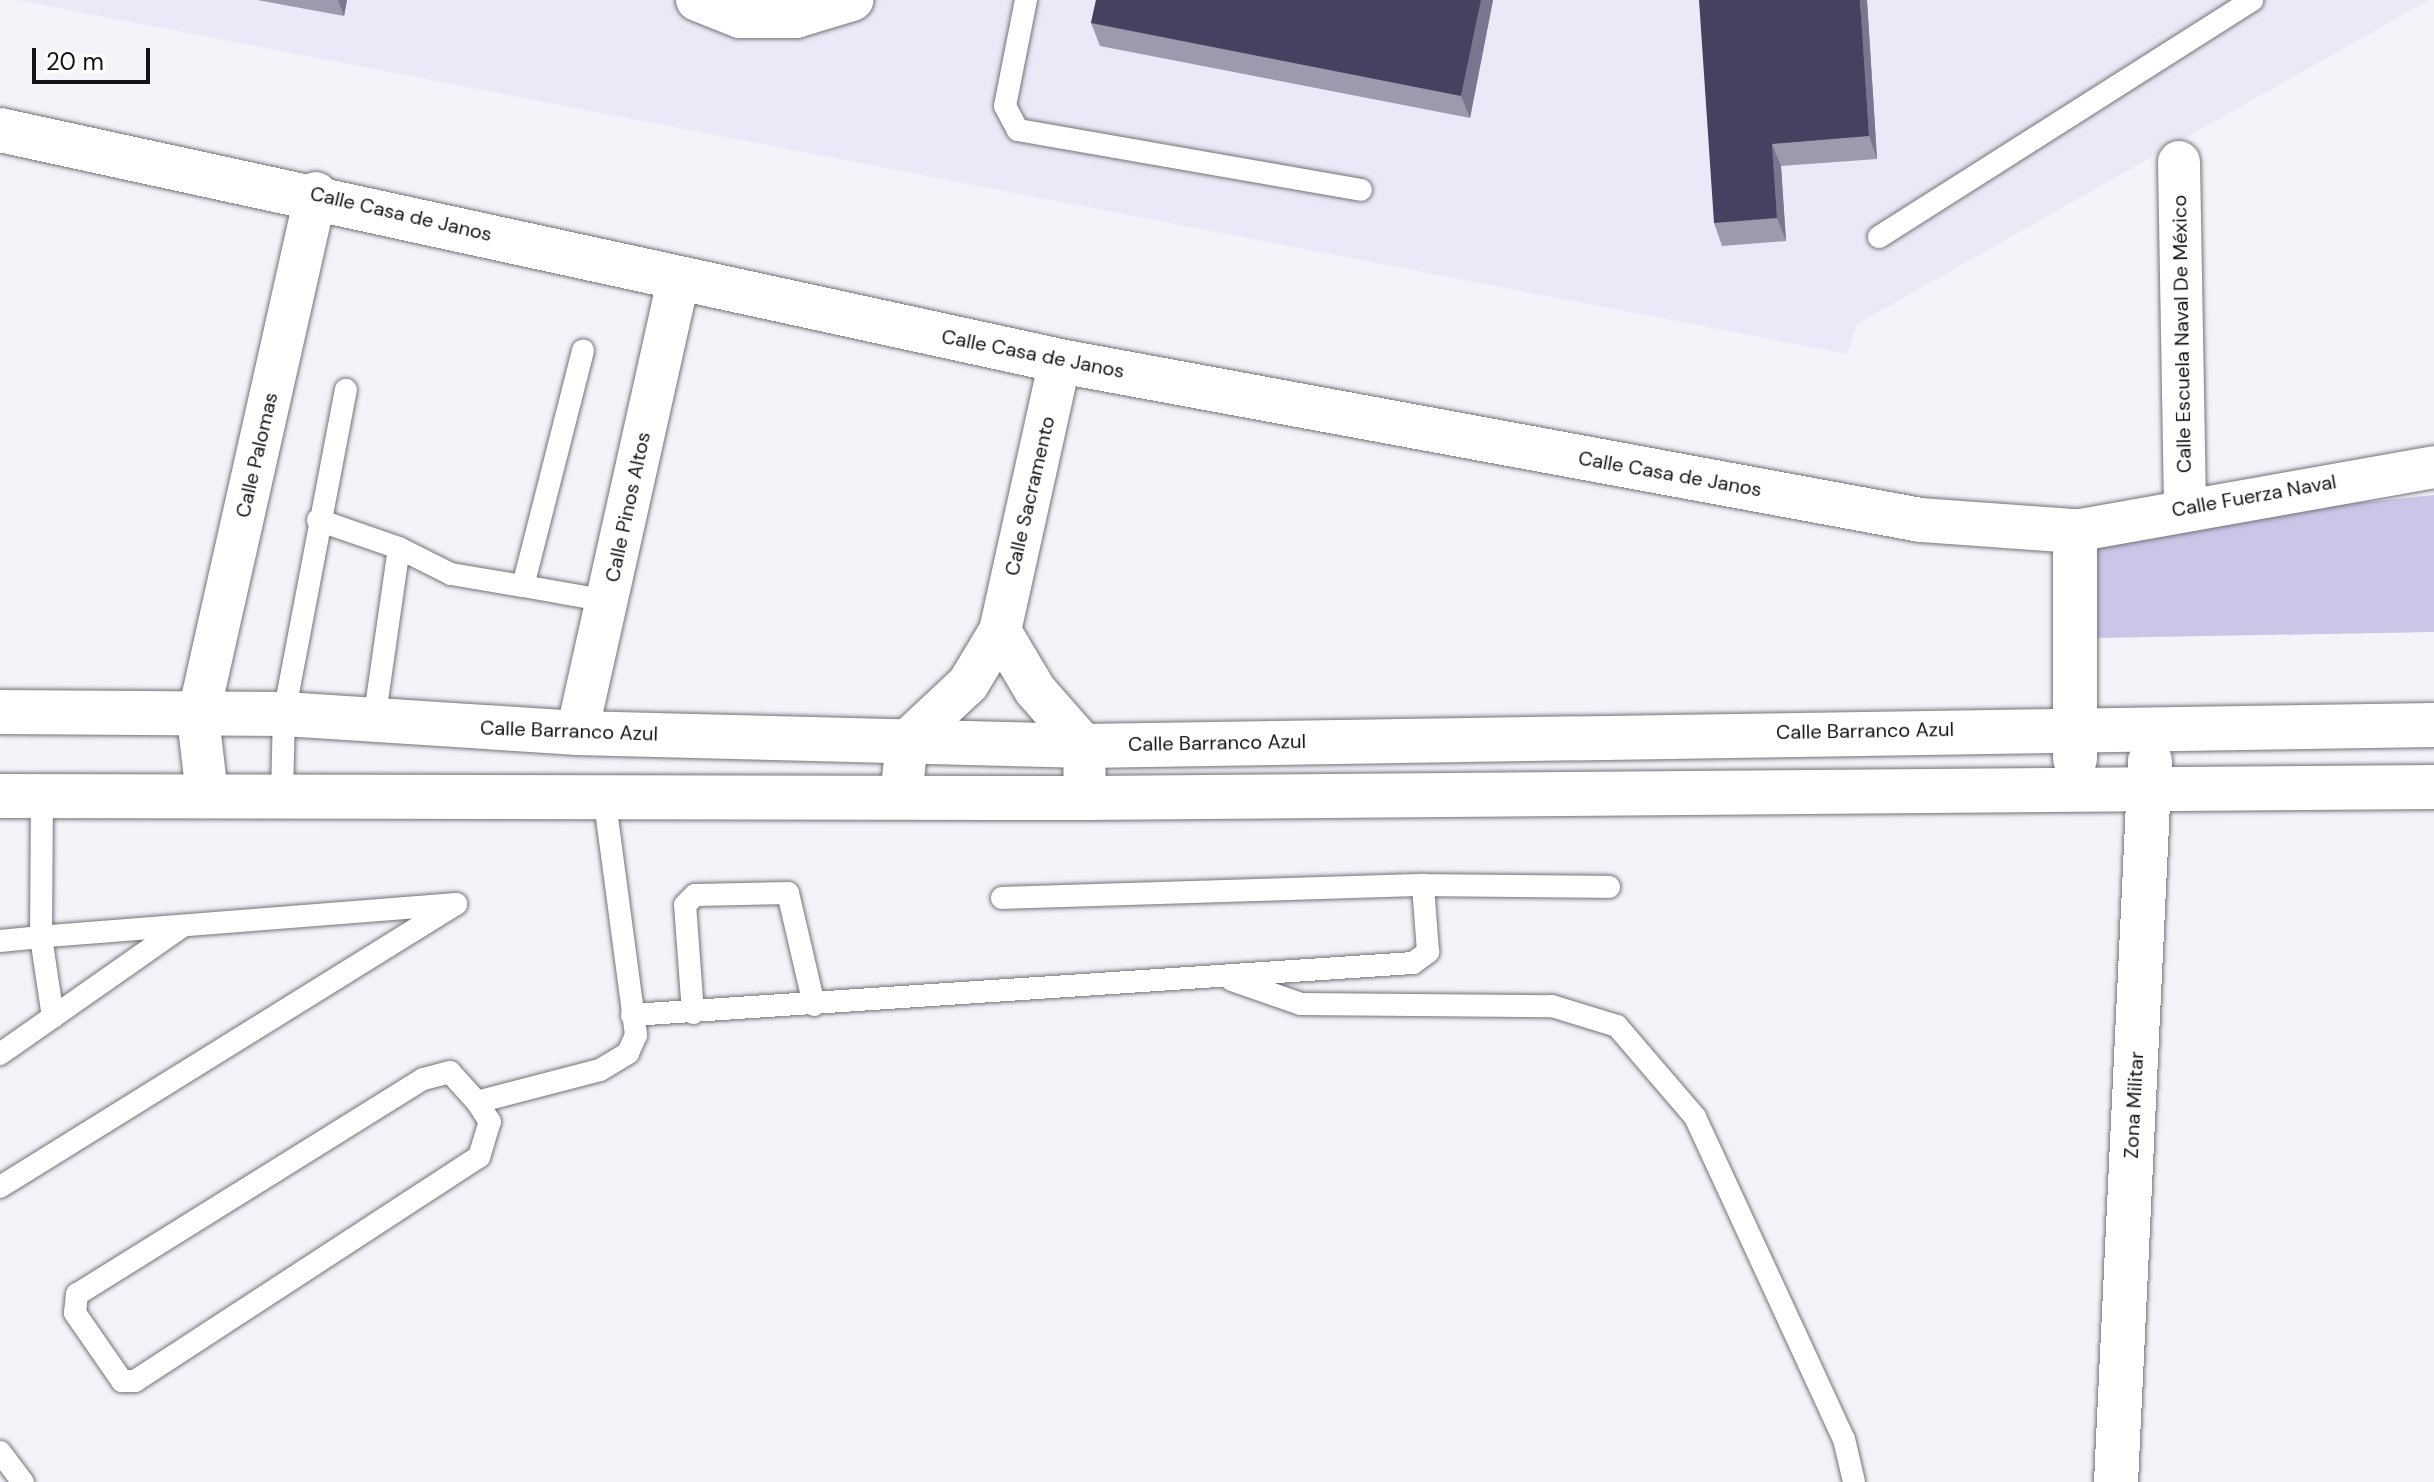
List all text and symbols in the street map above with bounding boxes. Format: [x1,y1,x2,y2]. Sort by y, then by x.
scale bar [36,32,154,82]
text: 20 m [46,46,104,77]
street label: Calle Casa de Janos [308,181,494,247]
street label: Calle Escuela Naval De México [2168,195,2196,473]
street label: Calle Casa de Janos [940,324,1126,384]
street label: Calle Palomas [231,390,283,520]
street label: Calle Sacramento [1000,414,1060,578]
street label: Calle Pinos Altos [600,430,656,584]
street label: Calle Casa de Janos [1576,446,1764,502]
street label: Calle Fuerza Naval [2170,470,2338,522]
street label: Calle Barranco Azul [480,716,658,746]
street label: Calle Barranco Azul [1776,717,1954,745]
street label: Calle Barranco Azul [1128,729,1306,757]
street label: Zona Militar [2119,1051,2149,1159]

